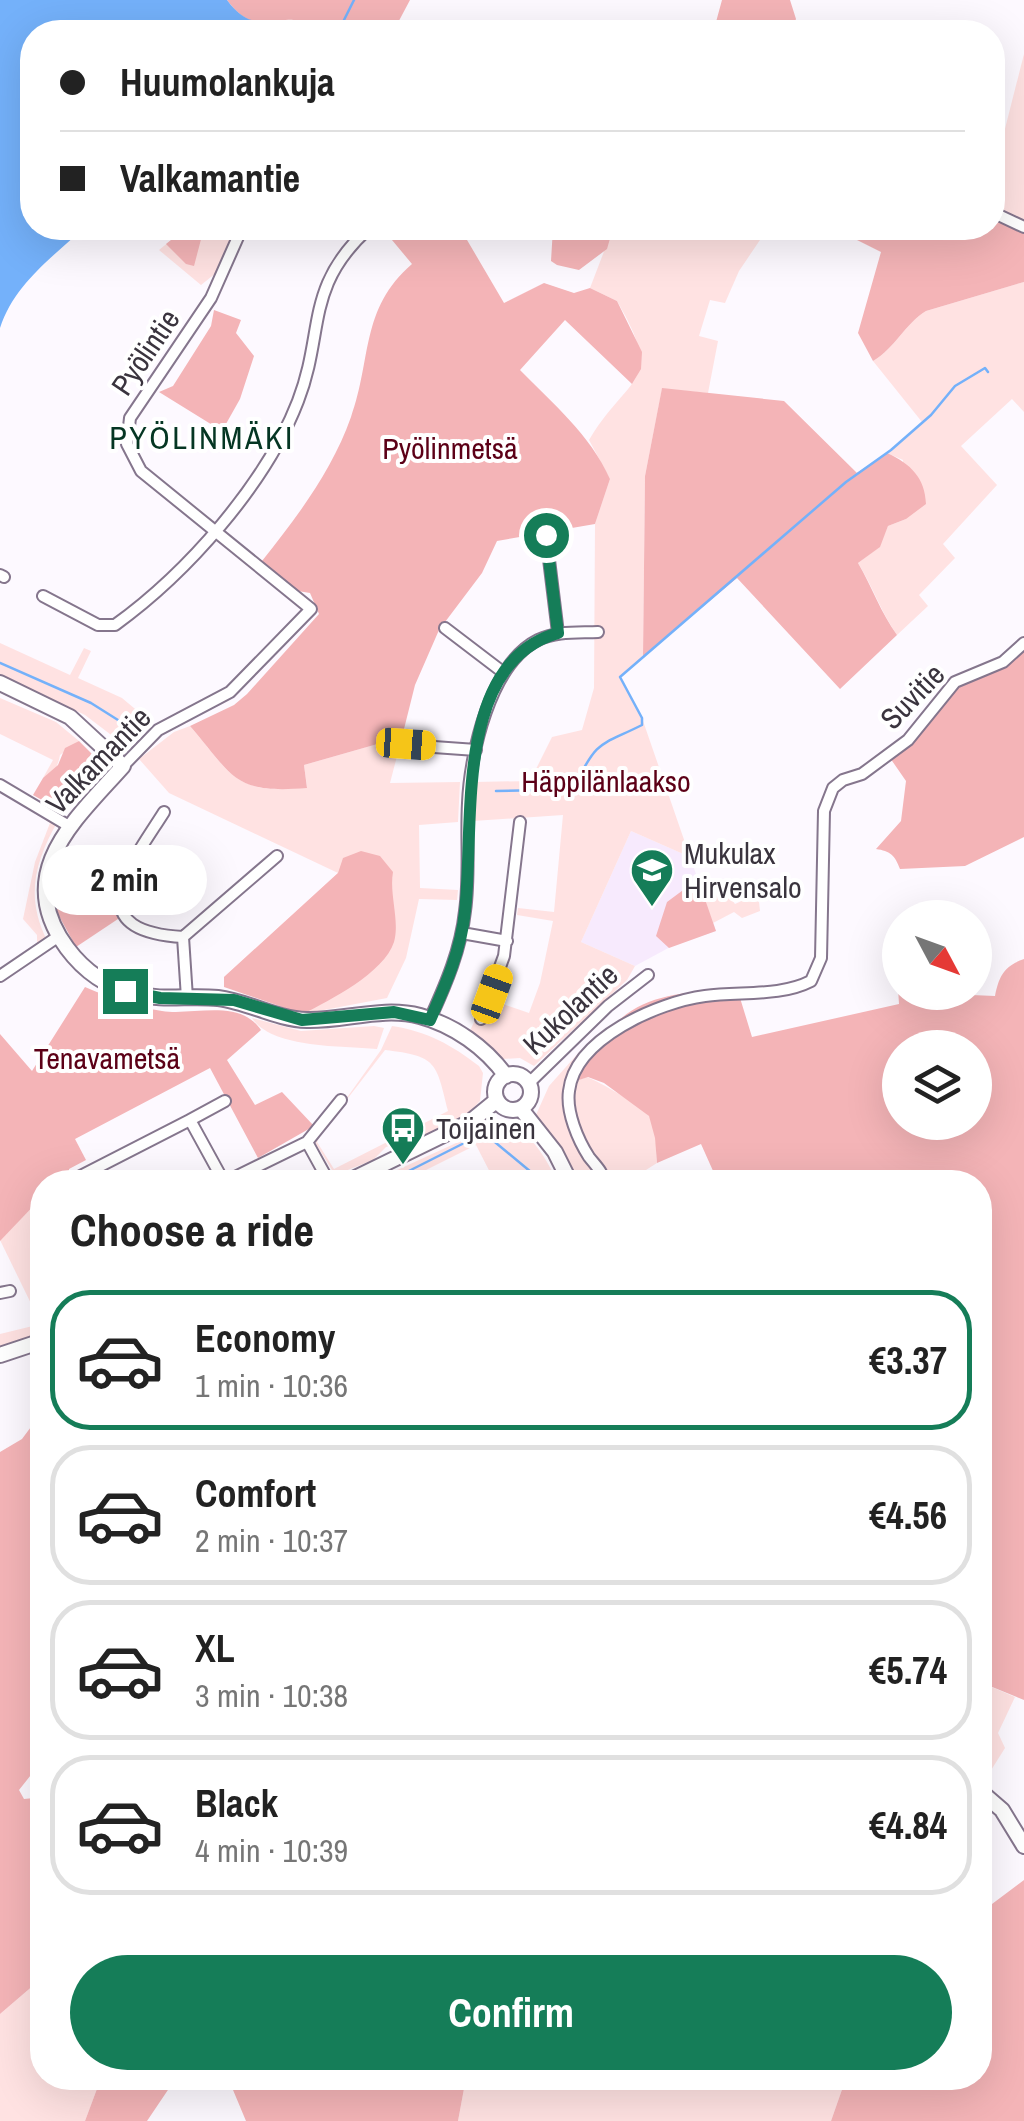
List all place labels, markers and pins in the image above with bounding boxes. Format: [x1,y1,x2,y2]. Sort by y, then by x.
place label: Mukulax Hirvensalo [684,833,802,907]
school or university icon: Mukulax Hirvensalo [629,847,675,908]
bus stop icon: Toijainen [380,1105,426,1166]
place label: Toijainen [436,1108,536,1148]

